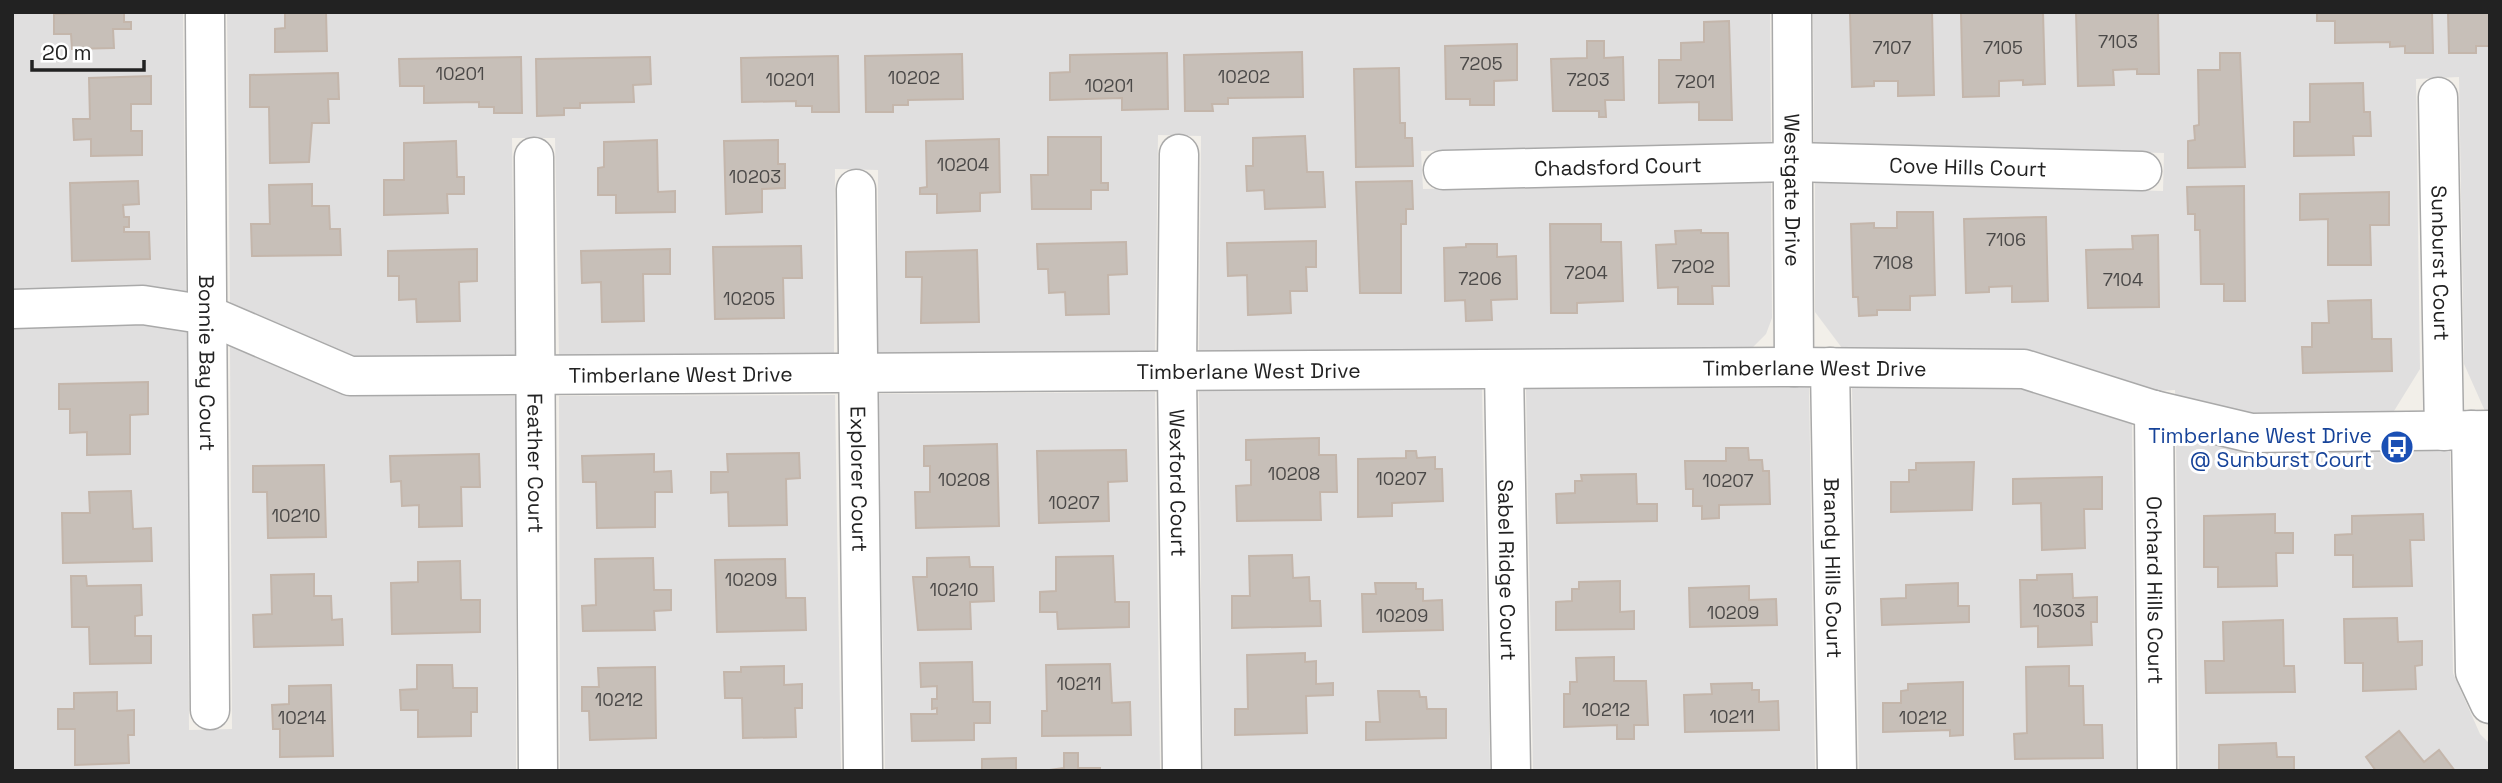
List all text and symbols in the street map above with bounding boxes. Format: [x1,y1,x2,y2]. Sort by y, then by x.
scale bar [32,28,144,72]
house number: 7103 [2098,30,2138,53]
house number: 7107 [1873,36,1911,59]
house number: 7105 [1983,36,2023,59]
text: 20 m [42,39,92,66]
house number: 7205 [1459,52,1503,75]
house number: 10201 [436,62,484,85]
house number: 10202 [1218,65,1270,88]
house number: 10202 [888,66,940,89]
house number: 10201 [766,68,814,91]
house number: 7203 [1566,68,1610,91]
house number: 7201 [1675,70,1715,93]
house number: 10201 [1085,74,1133,97]
street label: Westgate Drive [1779,113,1807,267]
street label: Chadsford Court [1534,151,1702,181]
street label: Cove Hills Court [1889,151,2047,182]
house number: 10204 [937,153,989,176]
house number: 10203 [729,165,781,188]
street label: Sunburst Court [2426,185,2456,341]
house number: 7106 [1986,228,2026,251]
house number: 7108 [1873,251,1913,274]
house number: 7202 [1671,255,1715,278]
house number: 7204 [1564,261,1608,284]
house number: 7206 [1458,267,1502,290]
house number: 7104 [2103,268,2143,291]
street label: Bonnie Bay Court [193,275,222,451]
house number: 10205 [723,287,775,310]
street label: Timberlane West Drive [1703,353,1927,382]
street label: Timberlane West Drive [1137,356,1361,385]
street label: Timberlane West Drive [569,360,793,388]
street label: Feather Court [522,393,550,533]
street label: Explorer Court [845,406,874,552]
street label: Wexford Court [1164,409,1193,557]
place label: Timberlane West Drive @ Sunburst Court [2148,422,2372,473]
bus stop icon: Timberlane West Drive @ Sunburst Court [2378,428,2416,466]
house number: 10208 [1268,462,1320,485]
house number: 10207 [1375,467,1427,490]
house number: 10208 [938,468,990,491]
house number: 10207 [1702,469,1754,492]
street label: Brandy Hills Court [1818,477,1849,659]
street label: Sabel Ridge Court [1492,479,1523,661]
house number: 10207 [1048,491,1100,514]
street label: Orchard Hills Court [2141,496,2170,684]
house number: 10210 [272,504,320,527]
house number: 10209 [725,568,777,591]
house number: 10210 [930,578,978,601]
house number: 10303 [2033,599,2085,622]
house number: 10209 [1707,601,1759,624]
house number: 10209 [1376,604,1428,627]
house number: 10211 [1057,672,1101,695]
house number: 10212 [595,688,643,711]
house number: 10212 [1582,698,1630,721]
house number: 10211 [1710,705,1754,728]
house number: 10214 [278,706,326,729]
house number: 10212 [1899,706,1947,729]

